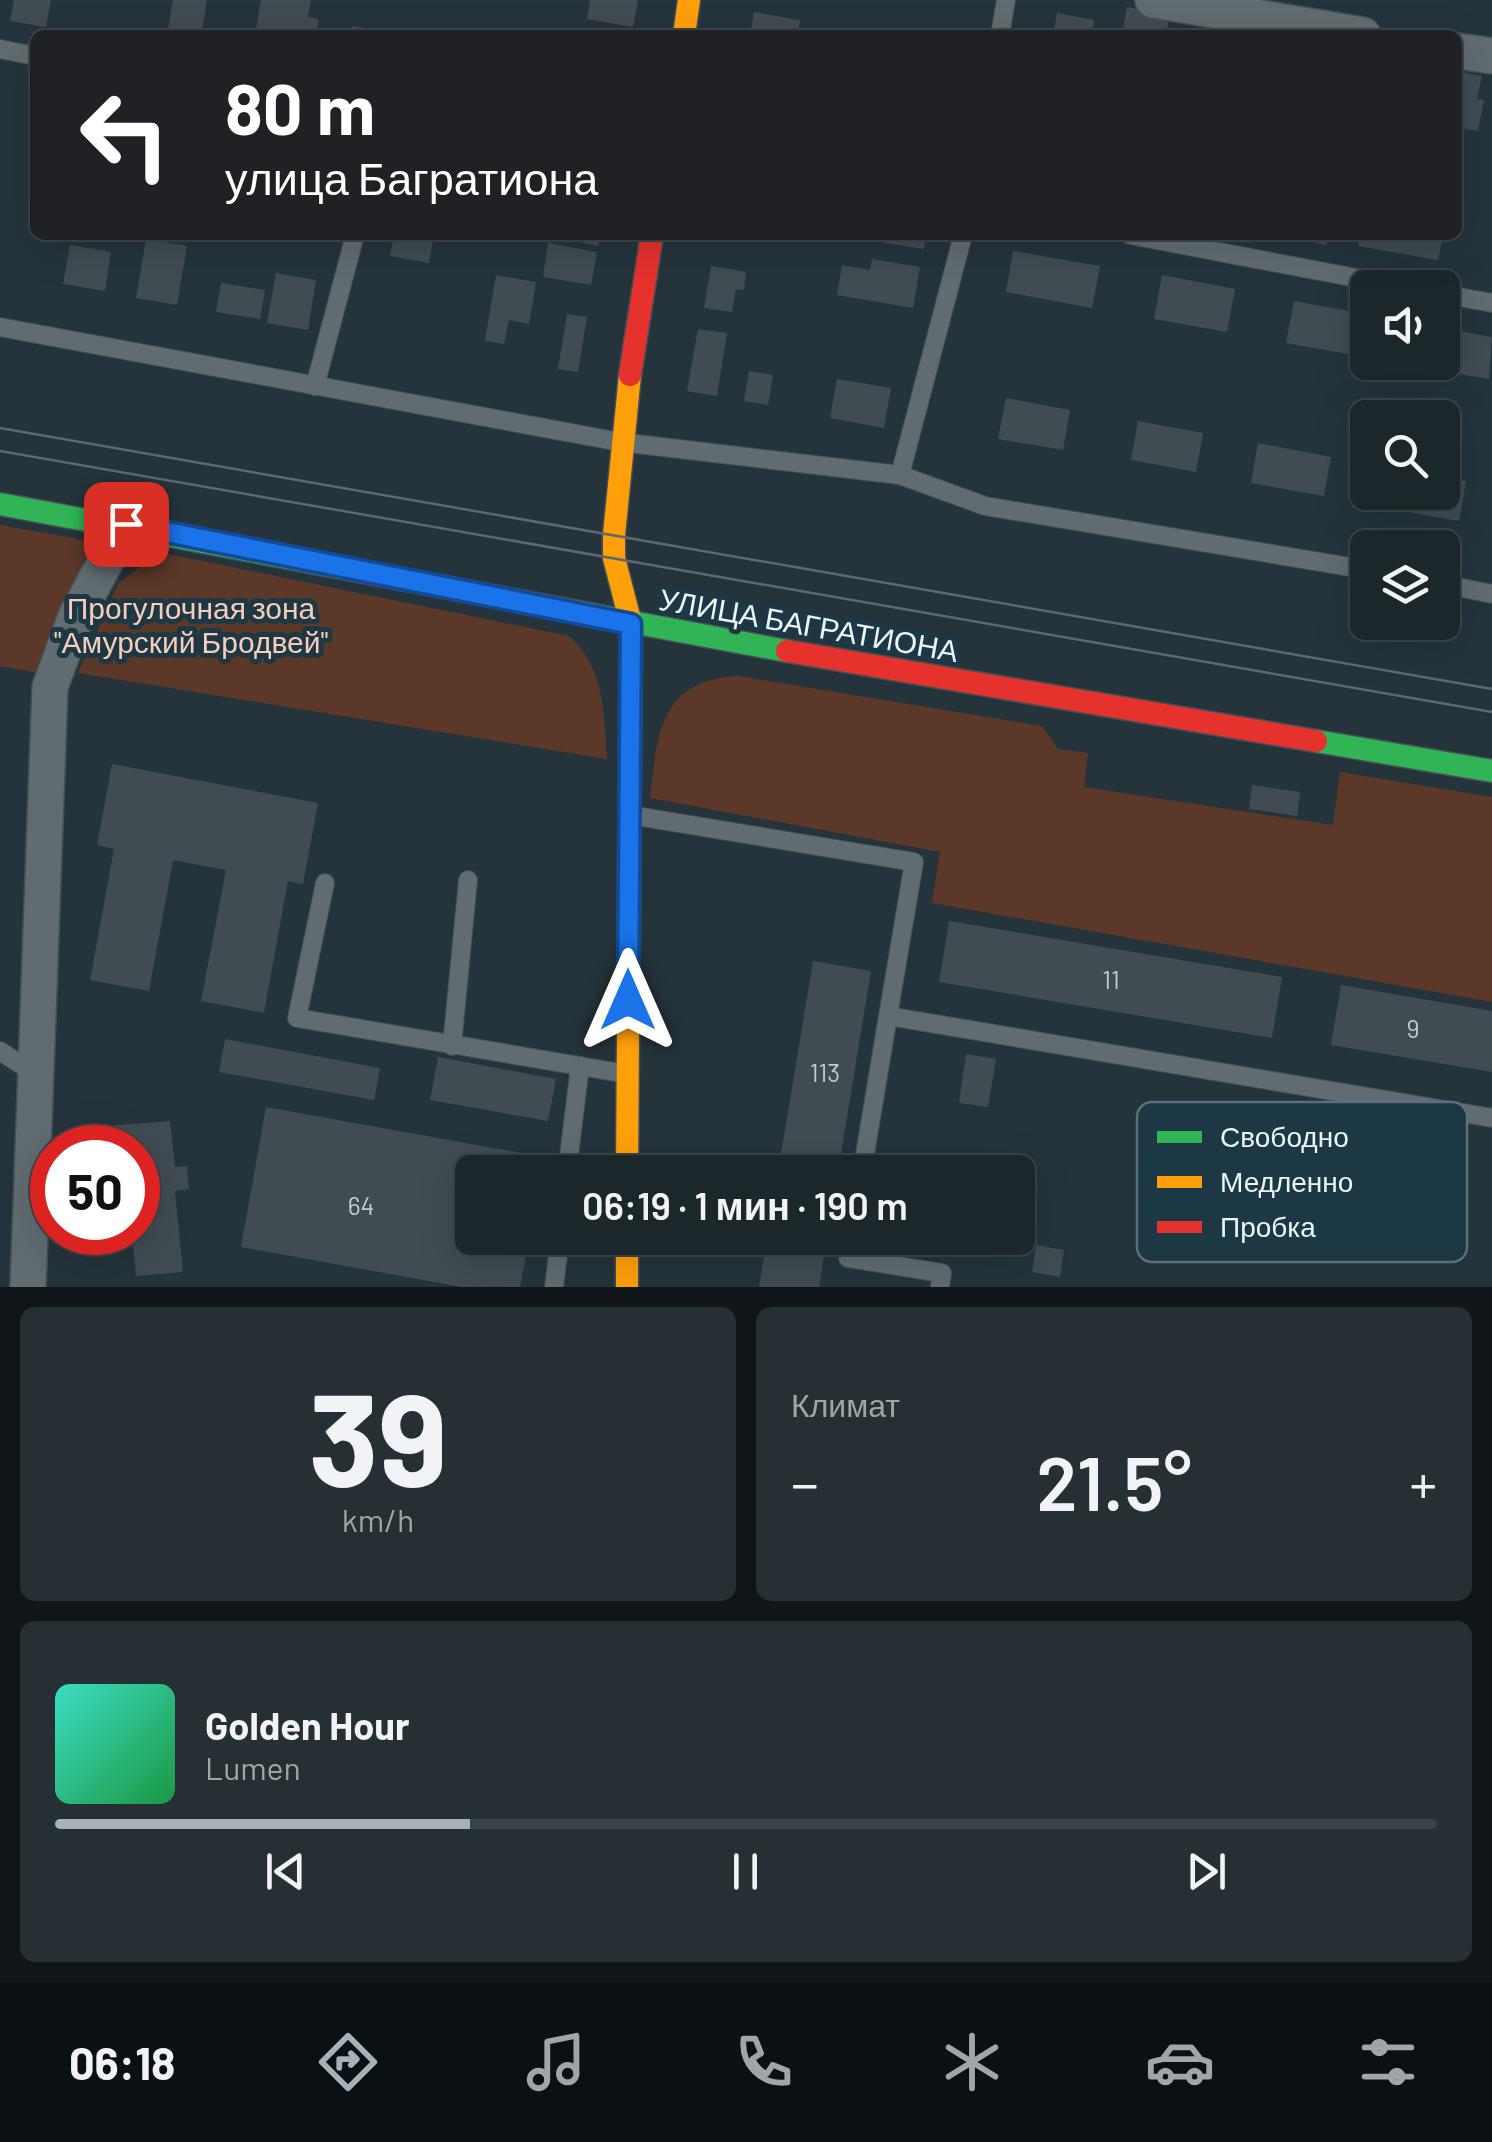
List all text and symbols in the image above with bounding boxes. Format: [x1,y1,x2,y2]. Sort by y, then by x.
text: 80 m [225,65,375,149]
icon: left [60,70,190,200]
text: улица Багратиона [225,150,598,204]
map controls [1350,270,1460,640]
button: sound [1350,270,1460,380]
button: search [1350,400,1460,510]
pin [84,482,169,567]
icon: arrive [99,497,154,552]
button: layers [1350,530,1460,640]
street label: УЛИЦА БАГРАТИОНА [656,580,962,668]
park label: Прогулочная зона "Амурский Бродвей" [54,589,328,659]
position arrow [576,948,680,1052]
house number: 11 [1102,964,1120,994]
house number: 9 [1406,1013,1420,1043]
house number: 113 [810,1057,840,1087]
legend [1137,1102,1467,1262]
text: Свободно [1220,1119,1349,1153]
speed limit sign: 50 [30,1125,160,1255]
text: Медленно [1220,1164,1353,1198]
text: 06:19 · 1 мин · 190 m [582,1182,908,1228]
house number: 64 [348,1190,374,1220]
text: Пробка [1220,1209,1316,1243]
text: 39 [308,1357,448,1513]
text: Климат [791,1385,900,1423]
text: 21.5° [1036,1436,1192,1526]
text: − [791,1449,819,1515]
text: + [1409,1449,1437,1515]
text: km/h [342,1500,414,1538]
text: Golden Hour [205,1702,410,1748]
text: Lumen [205,1748,301,1786]
icon: previous [258,1844,313,1899]
icon: pause [718,1844,773,1899]
icon: next [1179,1844,1234,1899]
icon: directions [313,2027,383,2097]
icon: music [521,2027,591,2097]
icon: phone [729,2027,799,2097]
icon: climate [937,2027,1007,2097]
icon: car [1145,2027,1215,2097]
icon: filters [1353,2027,1423,2097]
text: 06:18 [69,2035,175,2089]

